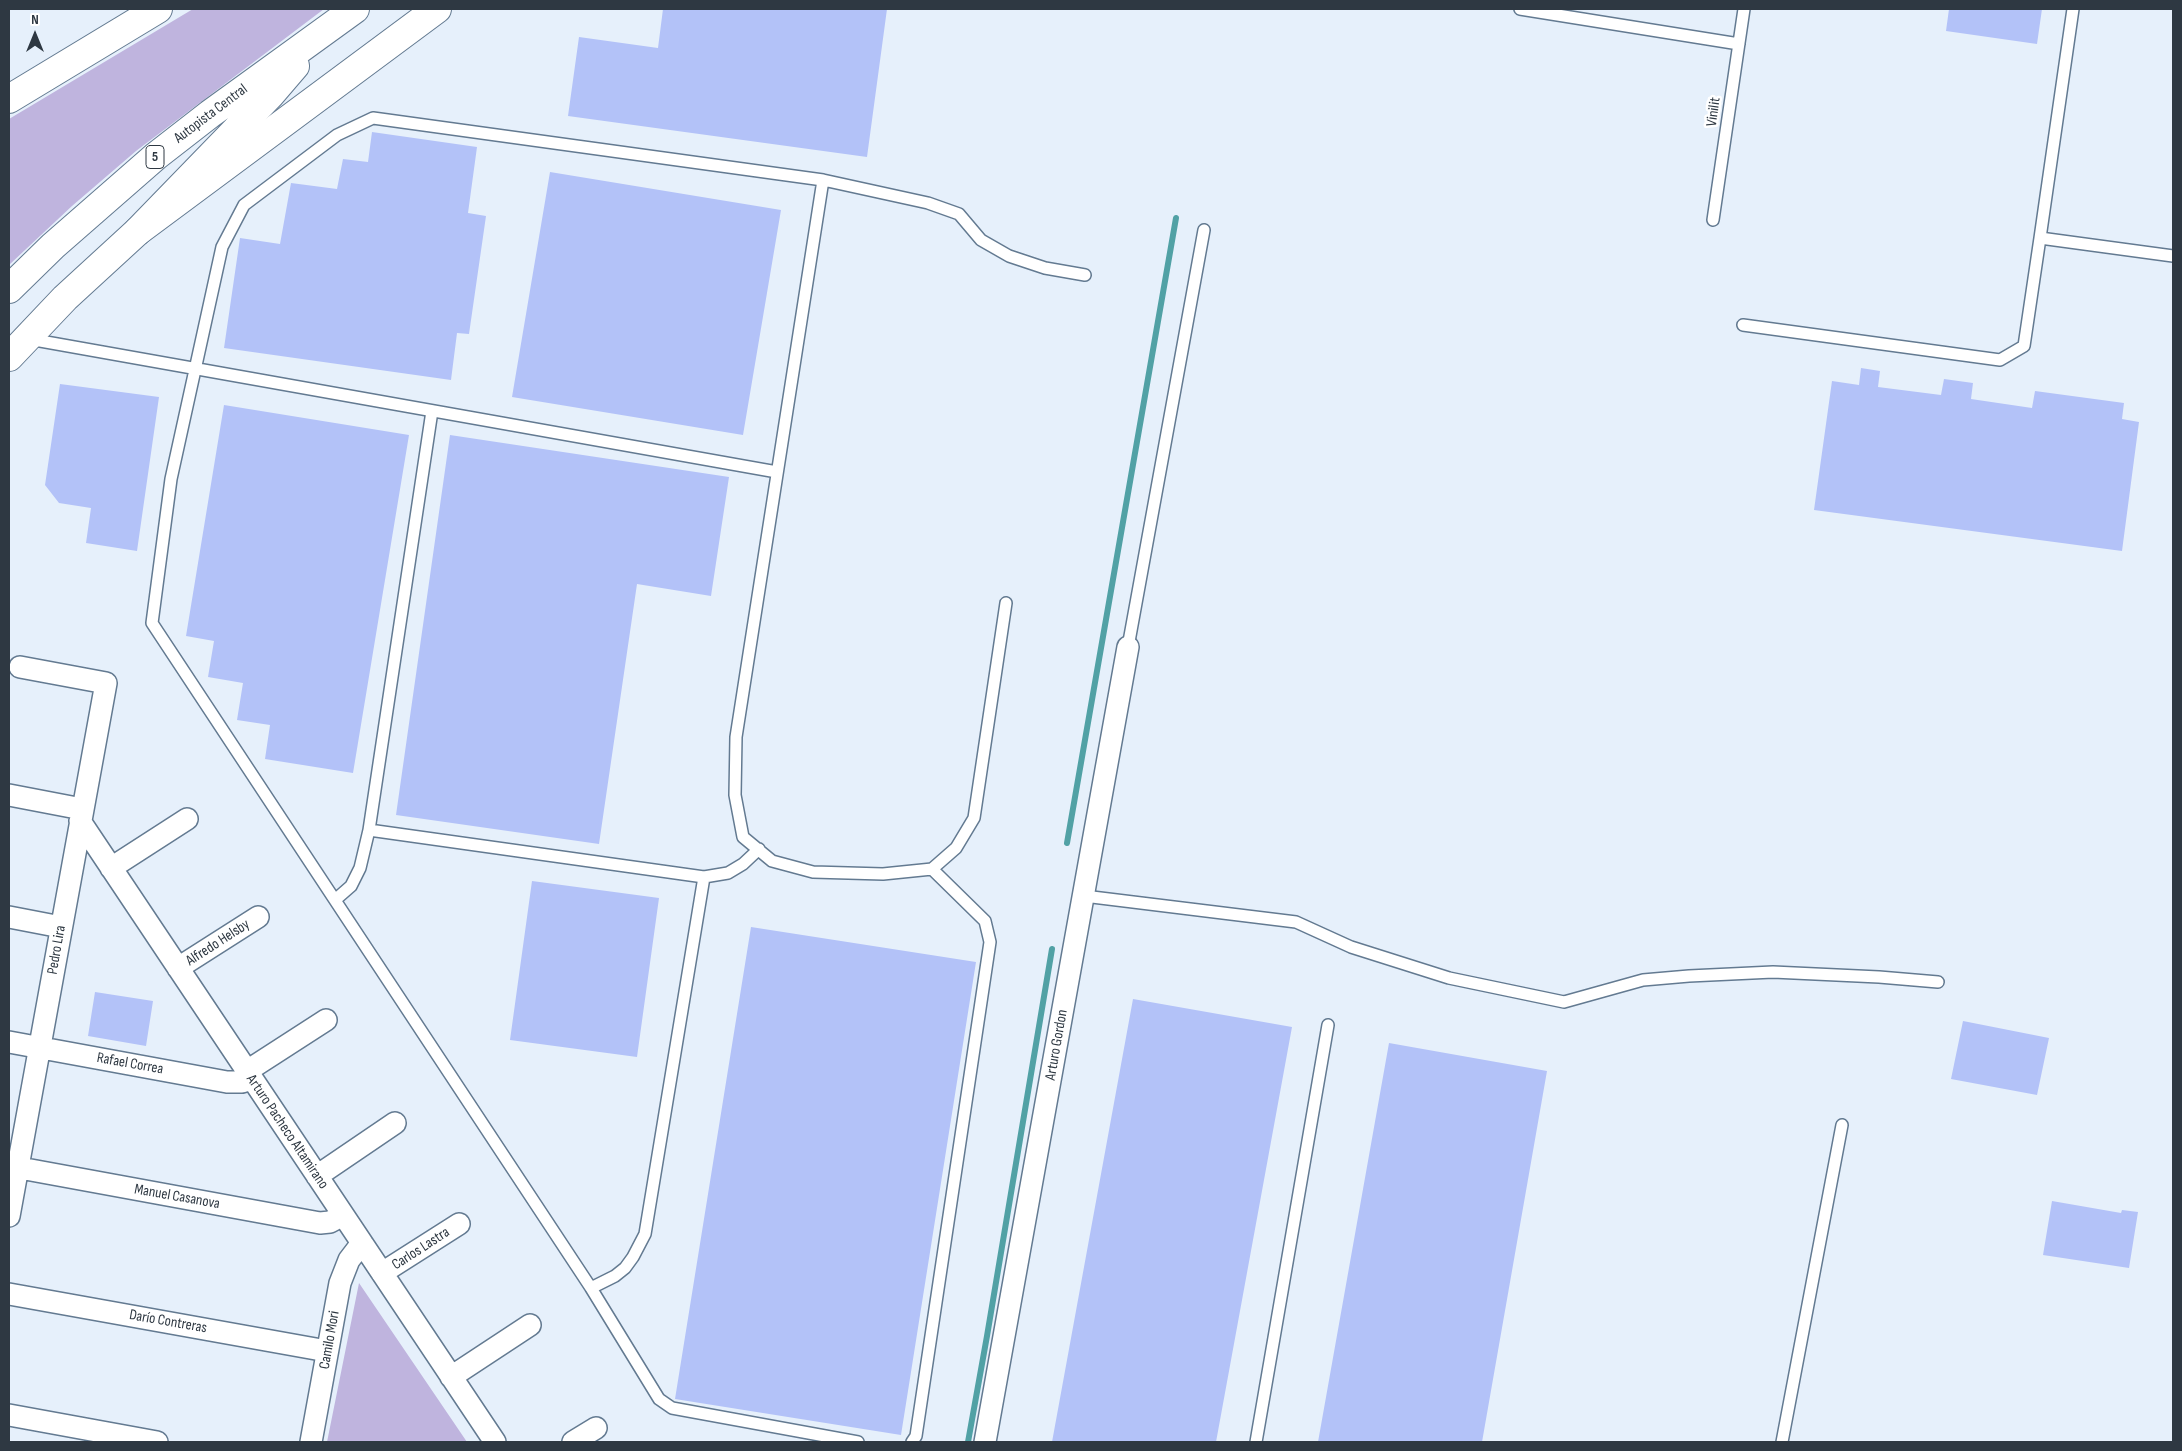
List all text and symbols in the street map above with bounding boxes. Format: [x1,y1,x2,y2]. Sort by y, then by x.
north arrow [10,10,60,60]
text: N [31,11,39,28]
street label: Autopista Central [171,81,251,147]
street label: Vinilit [1703,96,1725,128]
road number: 5 [146,146,164,168]
street label: Alfredo Helsby [183,916,253,970]
street label: Pedro Lira [44,924,70,976]
street label: Arturo Gordon [1042,1008,1072,1082]
street label: Rafael Correa [95,1049,165,1079]
street label: Arturo Pacheco Altamirano [242,1071,332,1193]
street label: Manuel Casanova [133,1181,221,1213]
street label: Carlos Lastra [389,1224,453,1274]
street label: Darío Contreras [128,1306,208,1338]
street label: Camilo Mori [316,1309,344,1371]

